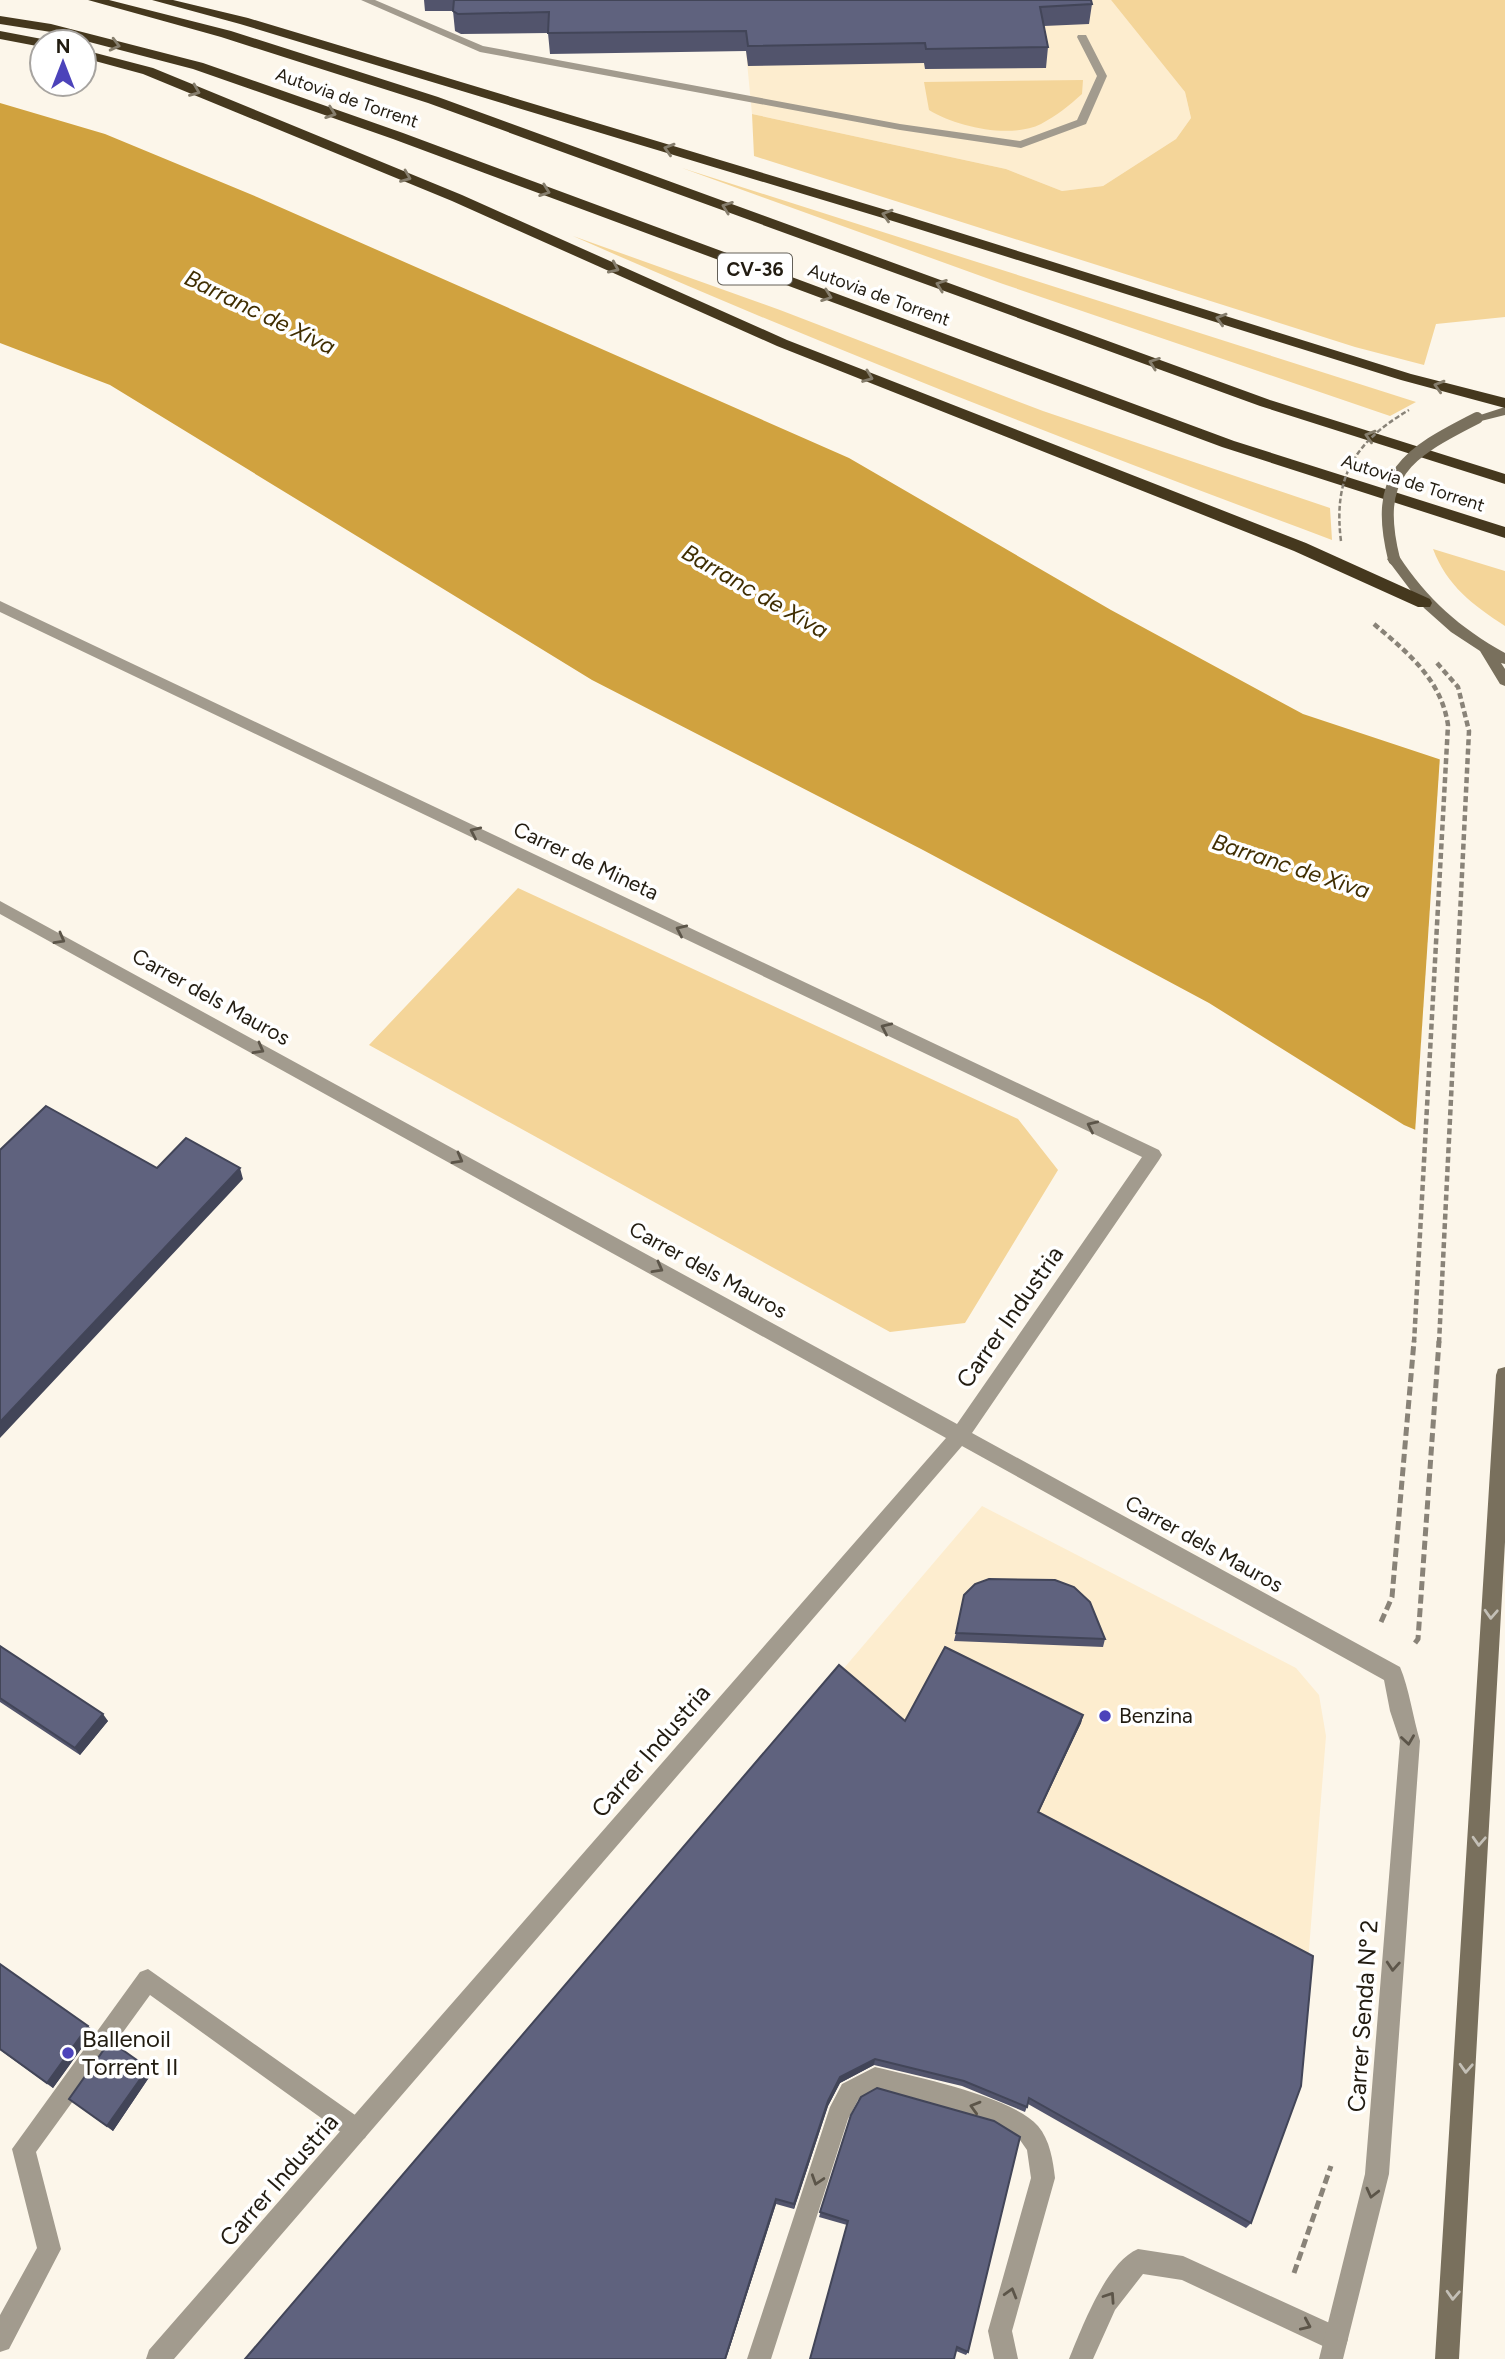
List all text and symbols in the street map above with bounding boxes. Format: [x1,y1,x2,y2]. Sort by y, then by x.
north arrow [28,28,98,98]
text: N [56,35,70,58]
one-way arrow [108,37,120,51]
street label: Autovia de Torrent [273,63,421,133]
one-way arrow [189,82,201,96]
one-way arrow [325,105,337,119]
one-way arrow [664,143,676,158]
one-way arrow [398,169,411,183]
one-way arrow [539,183,551,197]
one-way arrow [721,201,733,215]
one-way arrow [882,209,894,224]
road number: CV-36 [718,254,792,284]
street label: Autovia de Torrent [805,259,953,331]
one-way arrow [607,260,619,274]
water label: Barranc de Xiva [180,263,340,361]
one-way arrow [935,279,947,293]
one-way arrow [821,287,833,301]
one-way arrow [1216,313,1228,328]
one-way arrow [1149,357,1161,371]
one-way arrow [862,369,874,383]
one-way arrow [1433,380,1445,395]
one-way arrow [1364,430,1376,444]
street label: Autovia de Torrent [1339,449,1488,517]
water label: Barranc de Xiva [677,538,833,644]
street label: Carrer de Mineta [510,816,663,905]
one-way arrow [470,826,482,840]
water label: Barranc de Xiva [1209,827,1373,905]
one-way arrow [676,924,688,938]
one-way arrow [53,931,65,945]
street label: Carrer dels Mauros [128,943,294,1050]
one-way arrow [881,1022,893,1036]
one-way arrow [252,1041,264,1054]
one-way arrow [1087,1120,1099,1134]
one-way arrow [451,1151,464,1164]
street label: Carrer dels Mauros [625,1216,791,1323]
street label: Carrer Industria [950,1240,1069,1393]
one-way arrow [650,1260,663,1274]
street label: Carrer dels Mauros [1121,1490,1287,1597]
one-way arrow [1484,1609,1499,1620]
street label: Carrer Industria [585,1678,716,1823]
place label: Benzina [1119,1703,1193,1728]
marker: Benzina [1097,1708,1113,1724]
one-way arrow [1400,1734,1415,1746]
one-way arrow [1471,1836,1486,1847]
street label: Carrer Senda Nº 2 [1341,1919,1384,2113]
one-way arrow [1386,1961,1401,1972]
place label: Ballenoil Torrent II [82,2024,178,2081]
marker: Ballenoil Torrent II [60,2045,76,2061]
one-way arrow [1458,2063,1473,2074]
one-way arrow [970,2100,982,2115]
street label: Carrer Industria [213,2107,344,2252]
one-way arrow [811,2174,825,2186]
one-way arrow [1366,2187,1380,2199]
one-way arrow [1002,2287,1017,2299]
one-way arrow [1446,2290,1461,2301]
one-way arrow [1102,2292,1114,2305]
one-way arrow [1300,2317,1312,2331]

